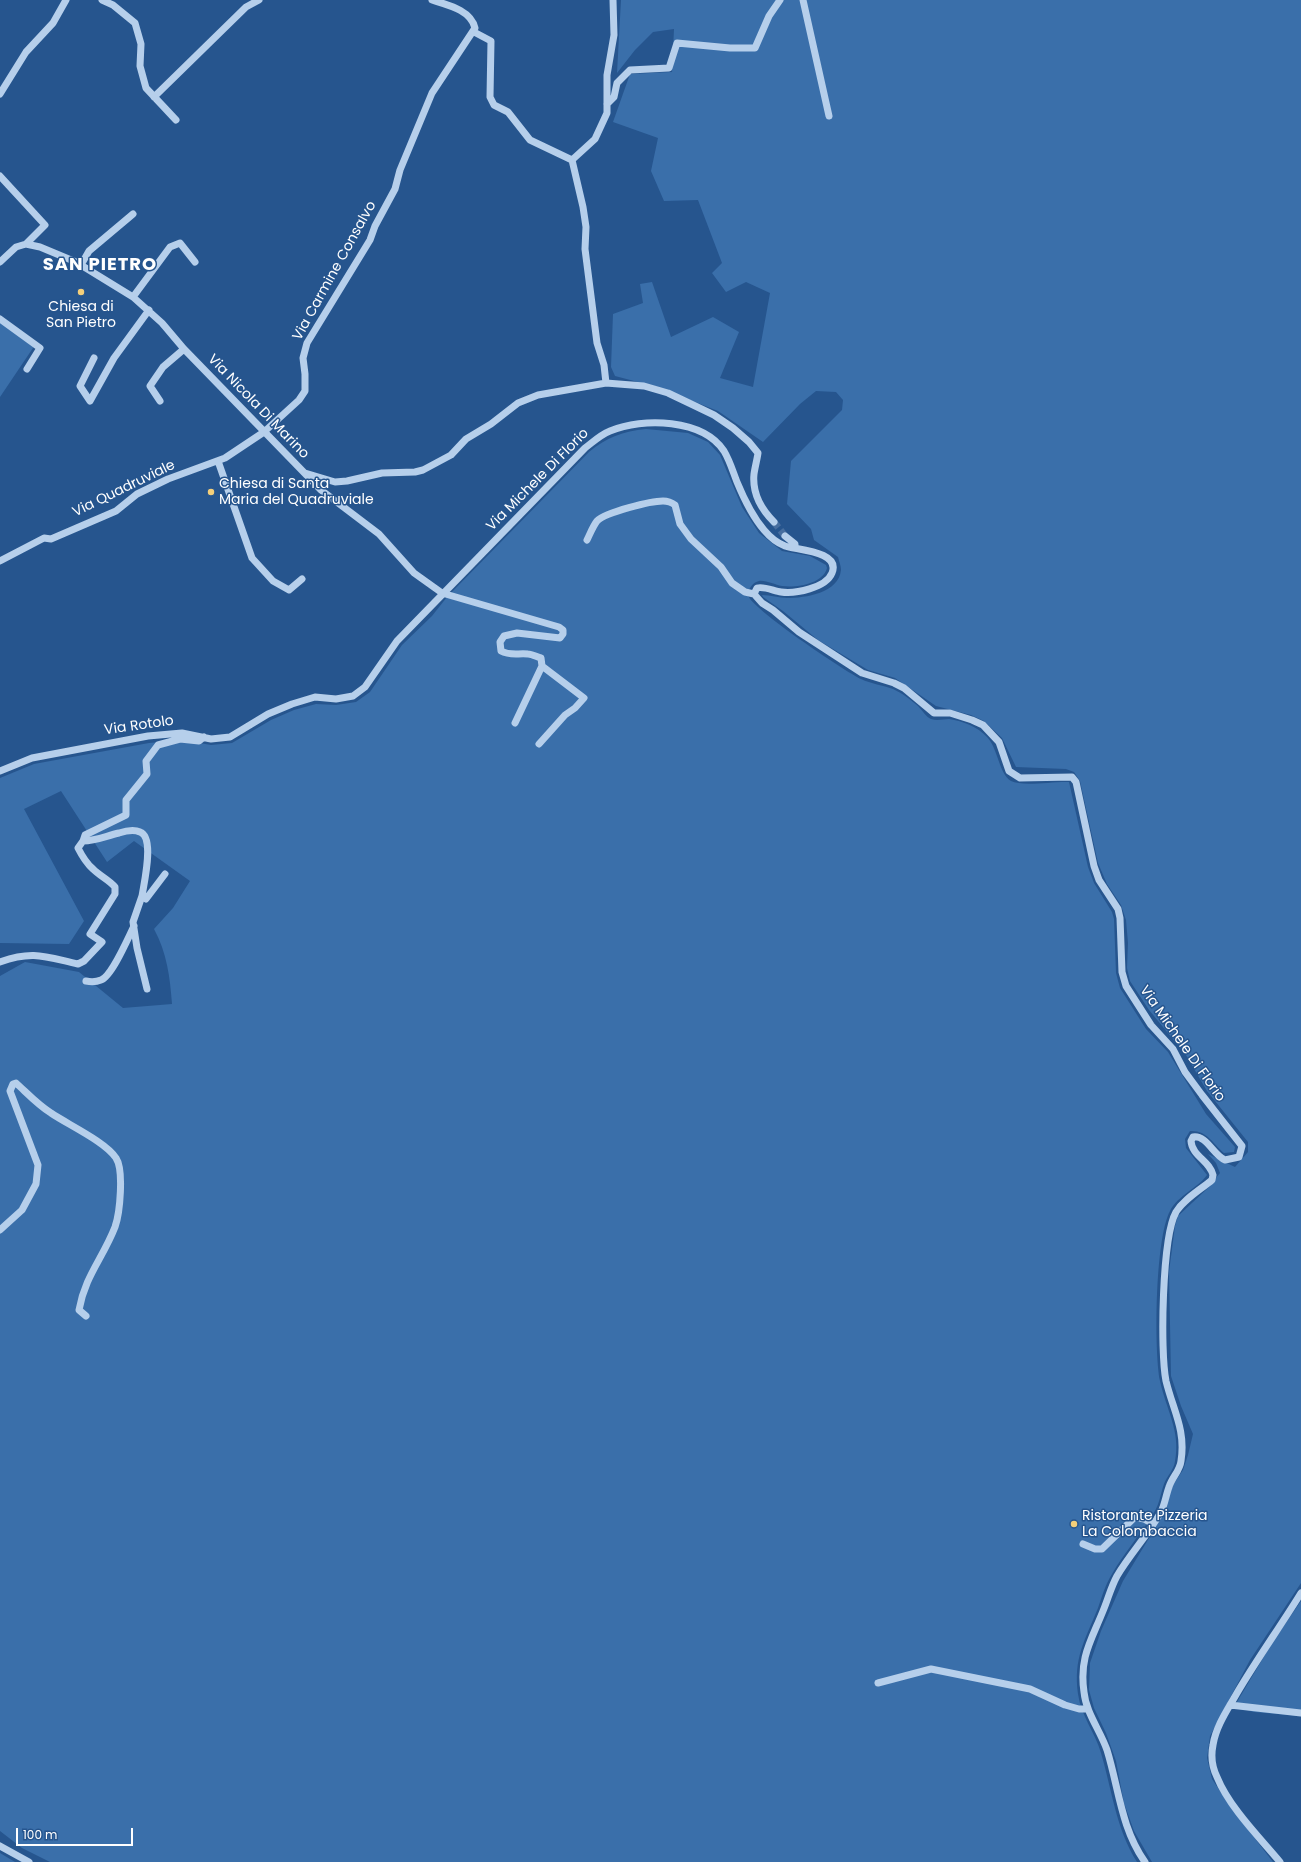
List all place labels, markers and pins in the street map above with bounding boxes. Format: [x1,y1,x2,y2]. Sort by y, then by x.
marker: Chiesa di San Pietro [76,287,86,297]
place label: Chiesa di San Pietro [46,299,116,332]
place label: Chiesa di Santa Maria del Quadruviale [219,476,374,508]
marker: Chiesa di Santa Maria del Quadruviale [206,487,216,497]
place label: Ristorante Pizzeria La Colombaccia [1082,1508,1208,1540]
marker: Ristorante Pizzeria La Colombaccia [1069,1519,1079,1529]

